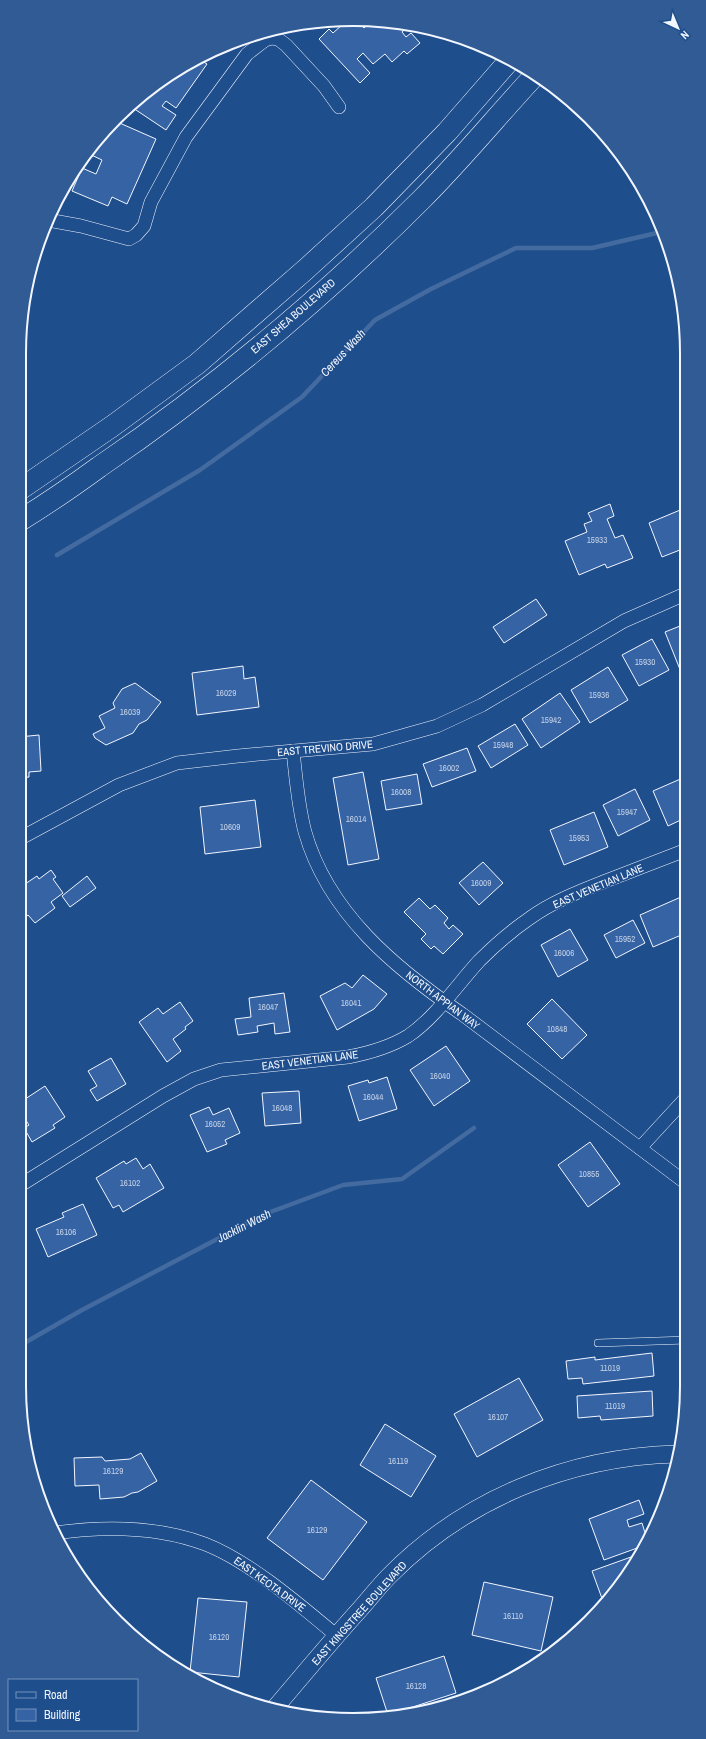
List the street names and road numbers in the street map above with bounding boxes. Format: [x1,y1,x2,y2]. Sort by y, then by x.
street label: EAST SHEA BOULEVARD [248,275,338,357]
street label: EAST TREVINO DRIVE [277,737,373,759]
street label: EAST VENETIAN LANE [551,861,645,911]
street label: NORTH APPIAN WAY [403,968,483,1032]
street label: EAST VENETIAN LANE [261,1047,359,1073]
street label: EAST KEOTA DRIVE [231,1553,309,1615]
street label: EAST KINGSTREE BOULEVARD [308,1558,410,1668]

